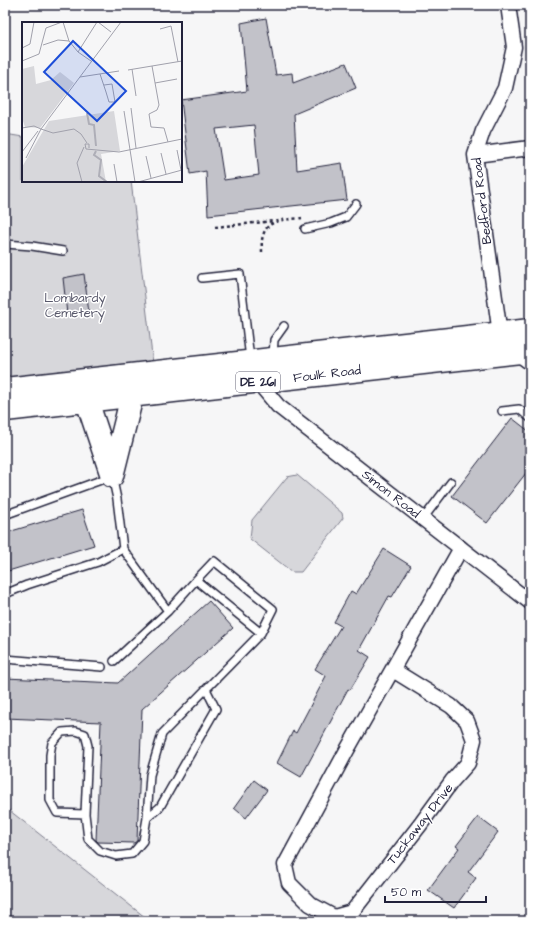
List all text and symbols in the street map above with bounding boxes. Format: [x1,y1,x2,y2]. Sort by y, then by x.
inset map [22,22,182,182]
street label: Bedford Road [468,156,496,245]
park label: Lombardy Cemetery [44,289,106,323]
street label: Foulk Road [292,361,362,387]
road number: DE 261 [236,372,280,392]
street label: Simon Road [358,466,424,523]
street label: Tuckaway Drive [383,780,458,869]
scale bar [385,878,486,904]
text: 50 m [391,884,422,901]

